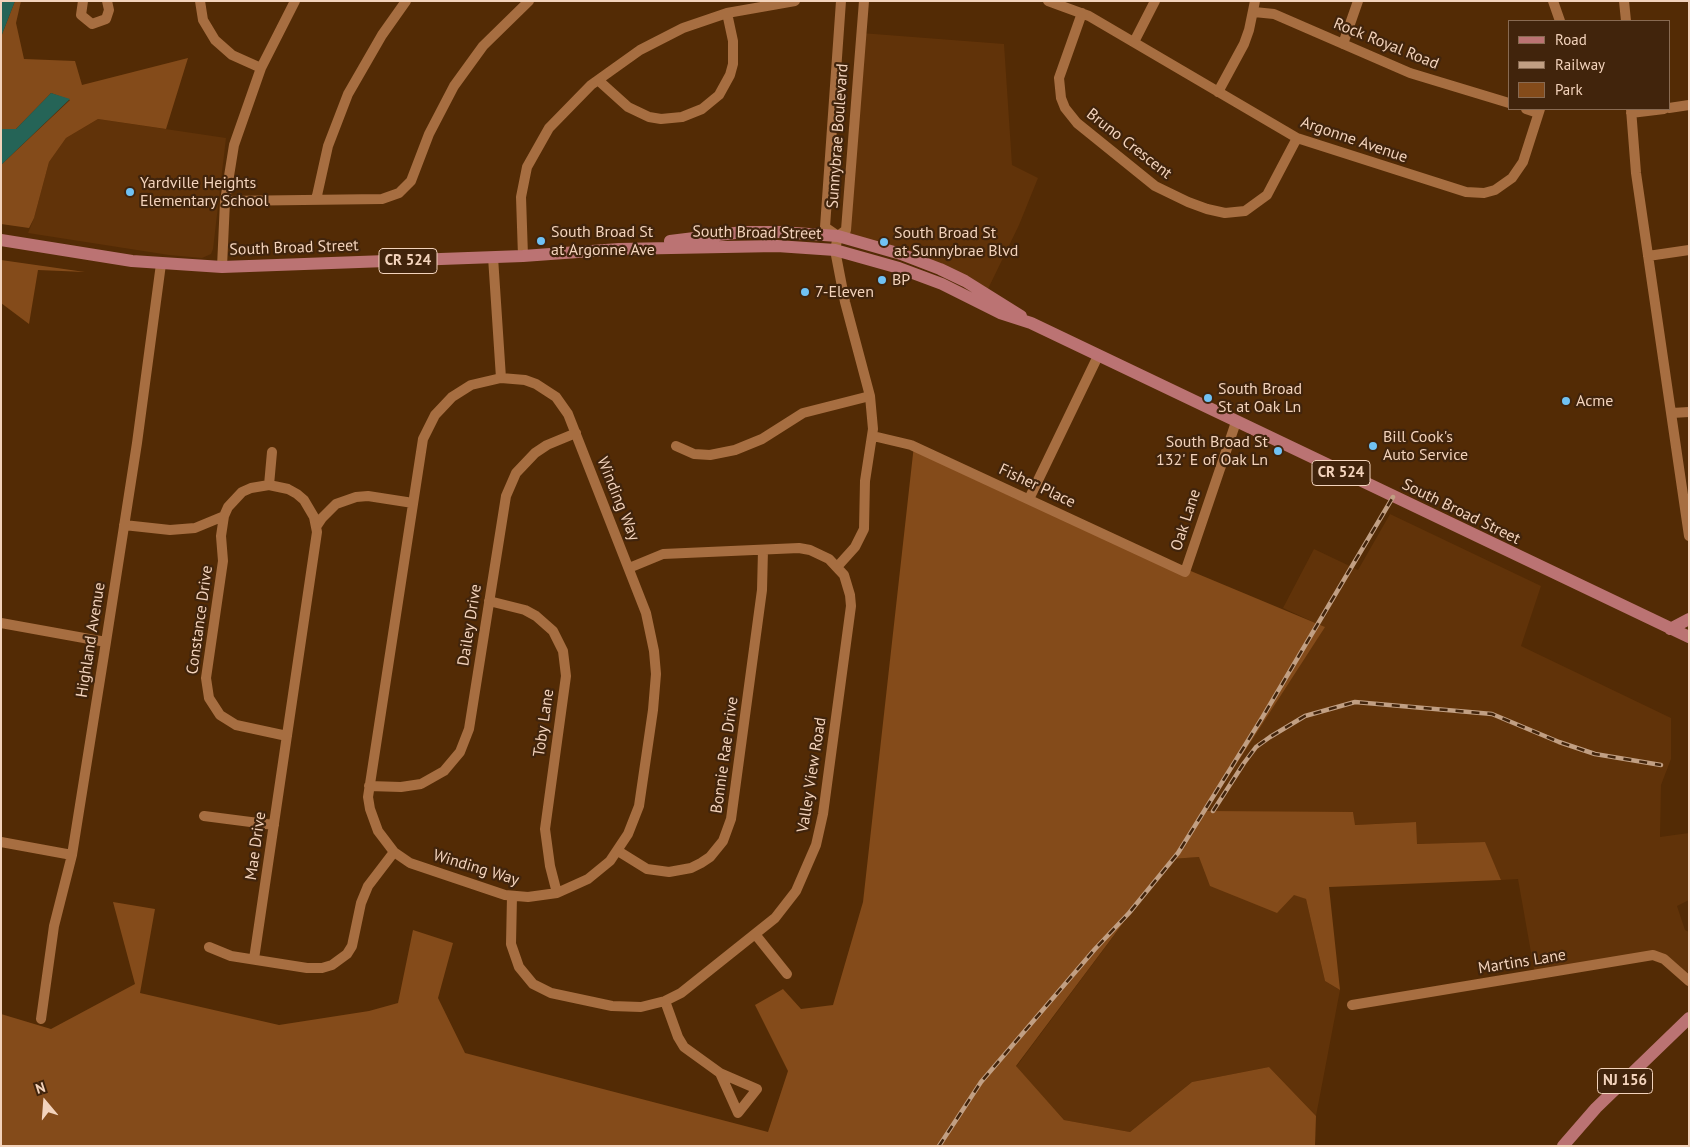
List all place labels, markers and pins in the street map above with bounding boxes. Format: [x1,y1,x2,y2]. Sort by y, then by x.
place label: Yardville Heights Elementary School [140,173,268,211]
marker: Yardville Heights Elementary School [124,186,136,198]
place label: South Broad St at Argonne Ave [551,222,655,260]
place label: South Broad St at Sunnybrae Blvd [894,223,1018,261]
marker: South Broad St at Argonne Ave [535,235,547,247]
marker: South Broad St at Sunnybrae Blvd [878,236,890,248]
place label: BP [892,270,910,290]
marker: BP [876,274,888,286]
place label: 7-Eleven [815,282,874,302]
marker: 7-Eleven [799,286,811,298]
place label: South Broad St at Oak Ln [1218,379,1302,417]
place label: Acme [1576,391,1613,411]
marker: South Broad St at Oak Ln [1202,392,1214,404]
marker: Acme [1560,395,1572,407]
place label: Bill Cook's Auto Service [1383,427,1468,465]
place label: South Broad St 132' E of Oak Ln [1156,432,1268,470]
marker: Bill Cook's Auto Service [1367,440,1379,452]
marker: South Broad St 132' E of Oak Ln [1272,445,1284,457]

